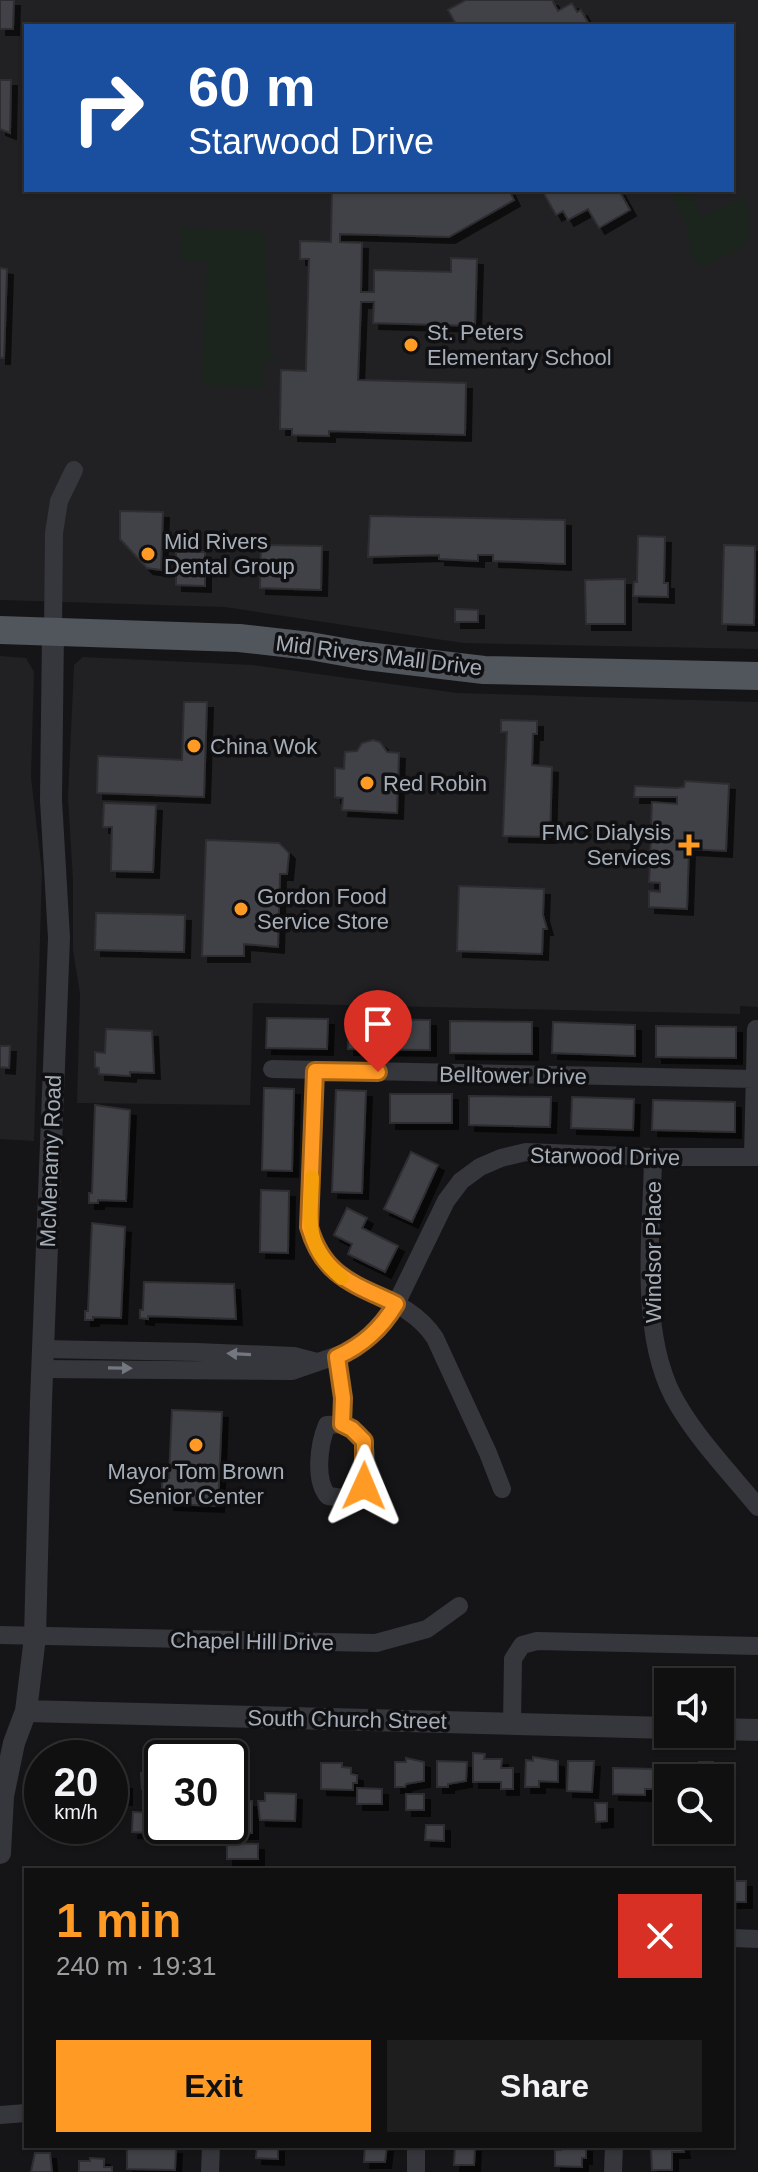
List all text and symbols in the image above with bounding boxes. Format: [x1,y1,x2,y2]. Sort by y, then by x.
text: 60 m [188,55,316,118]
icon: right [56,56,160,160]
text: Starwood Drive [188,121,434,162]
place label: St. Peters Elementary School [427,320,612,370]
marker: St. Peters Elementary School [402,336,420,354]
place label: Mid Rivers Dental Group [164,529,295,579]
marker: Mid Rivers Dental Group [139,545,157,563]
street label: Mid Rivers Mall Drive [274,630,484,681]
place label: China Wok [210,734,318,759]
marker: China Wok [185,737,203,755]
place label: Red Robin [383,771,487,796]
marker: Red Robin [358,774,376,792]
place label: FMC Dialysis Services [541,820,671,870]
marker: FMC Dialysis Services [678,834,700,856]
place label: Gordon Food Service Store [257,884,389,934]
marker: Gordon Food Service Store [232,900,250,918]
pin [344,990,412,1072]
icon: arrive [356,1002,400,1046]
street label: Belltower Drive [439,1062,587,1089]
street label: McMenamy Road [35,1074,66,1248]
street label: Starwood Drive [530,1143,680,1170]
street label: Windsor Place [641,1181,666,1323]
one-way arrow [226,1347,251,1360]
one-way arrow [108,1362,133,1375]
marker: Mayor Tom Brown Senior Center [187,1436,205,1454]
position arrow [322,1444,406,1528]
place label: Mayor Tom Brown Senior Center [108,1459,284,1509]
street label: Chapel Hill Drive [170,1628,334,1655]
map controls [654,1668,734,1844]
button: sound [654,1668,734,1748]
street label: South Church Street [247,1705,447,1734]
speed limit sign: 30 [144,1740,248,1844]
text: 20 [54,1760,98,1804]
button: search [654,1764,734,1844]
text: km/h [54,1801,98,1823]
text: 1 min [56,1894,181,1947]
button: close [618,1894,702,1978]
text: 240 m · 19:31 [56,1951,216,1981]
button: Exit [56,2040,371,2132]
button: Share [387,2040,702,2132]

